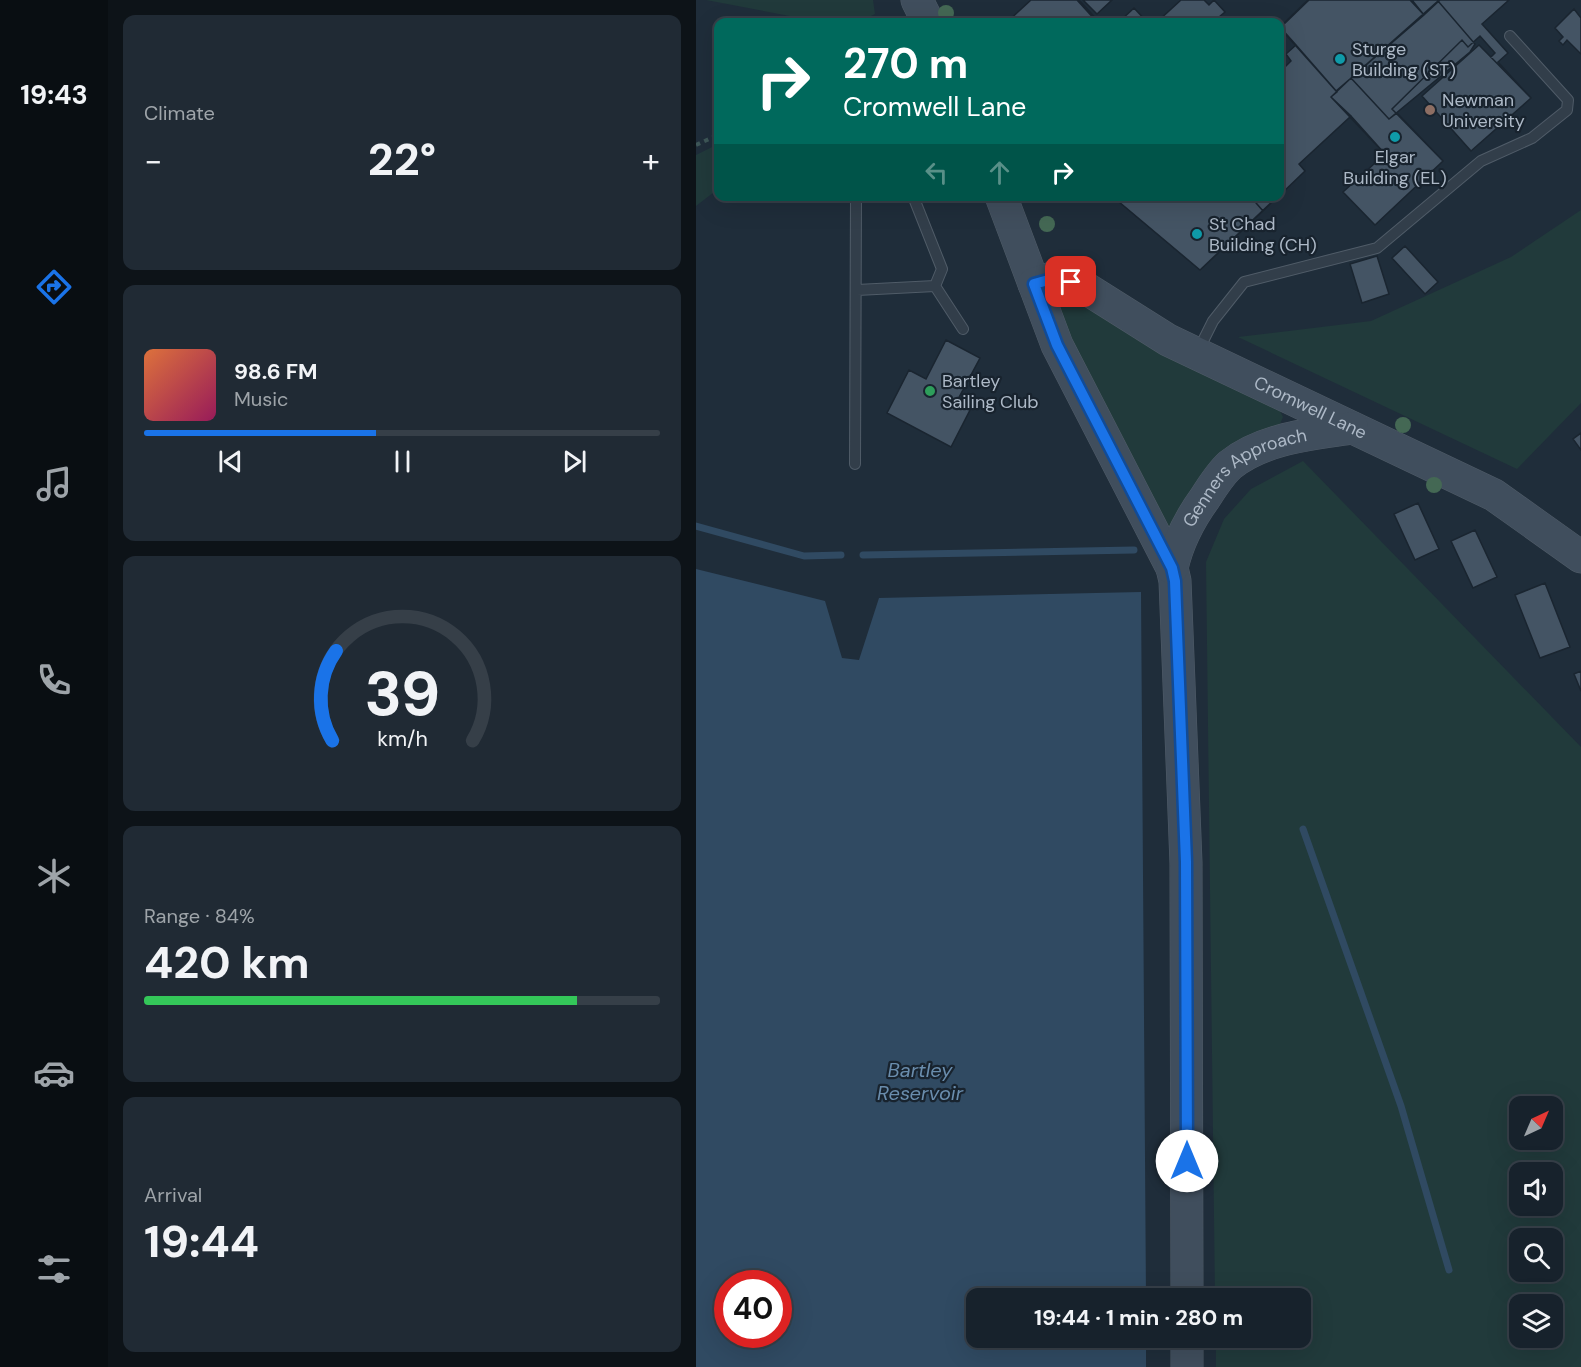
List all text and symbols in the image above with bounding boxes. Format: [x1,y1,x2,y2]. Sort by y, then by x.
text: 270 m [843,36,968,91]
place label: Sturge Building (ST) [1352,37,1456,82]
icon: right [744,42,822,120]
marker: Sturge Building (ST) [1333,52,1347,66]
text: 19:43 [20,77,88,112]
place label: Newman University [1442,88,1525,133]
text: Cromwell Lane [843,89,1026,124]
text: Climate [144,100,215,126]
marker: Newman University [1423,103,1437,117]
text: 22° [368,130,436,189]
marker: Elgar Building (EL) [1388,130,1402,144]
text: − [144,139,162,182]
text: + [642,139,660,182]
place label: Elgar Building (EL) [1343,145,1447,190]
icon: left [920,156,953,189]
icon: ahead [983,156,1016,189]
icon: right [1046,156,1079,189]
place label: St Chad Building (CH) [1209,212,1317,257]
marker: St Chad Building (CH) [1190,227,1204,241]
pin [1045,256,1096,307]
icon: arrive [1054,265,1087,298]
icon: directions [33,266,75,308]
text: 98.6 FM [234,357,317,386]
place label: Bartley Sailing Club [942,369,1039,414]
street label: Cromwell Lane [1250,371,1371,445]
marker: Bartley Sailing Club [923,384,937,398]
text: Music [234,386,289,412]
street label: Genners Approach [1177,423,1309,531]
icon: previous [214,445,247,478]
icon: pause [386,445,419,478]
icon: next [558,445,591,478]
icon: music [33,463,75,505]
text: 39 [364,653,440,734]
icon: phone [33,659,75,701]
text: km/h [377,725,427,753]
icon: climate [33,855,75,897]
text: Range · 84% [144,903,255,929]
text: 420 km [144,933,310,992]
icon: car [33,1052,75,1094]
water label: Bartley Reservoir [877,1057,964,1106]
north arrow [1509,1096,1563,1150]
map controls [1509,1096,1563,1348]
position arrow [1155,1129,1219,1193]
button: sound [1509,1162,1563,1216]
text: Arrival [144,1182,202,1208]
text: 19:44 [144,1212,259,1271]
button: search [1509,1228,1563,1282]
icon: filters [33,1248,75,1290]
speed limit sign: 40 [714,1270,792,1348]
button: layers [1509,1294,1563,1348]
text: 19:44 · 1 min · 280 m [1034,1303,1243,1332]

